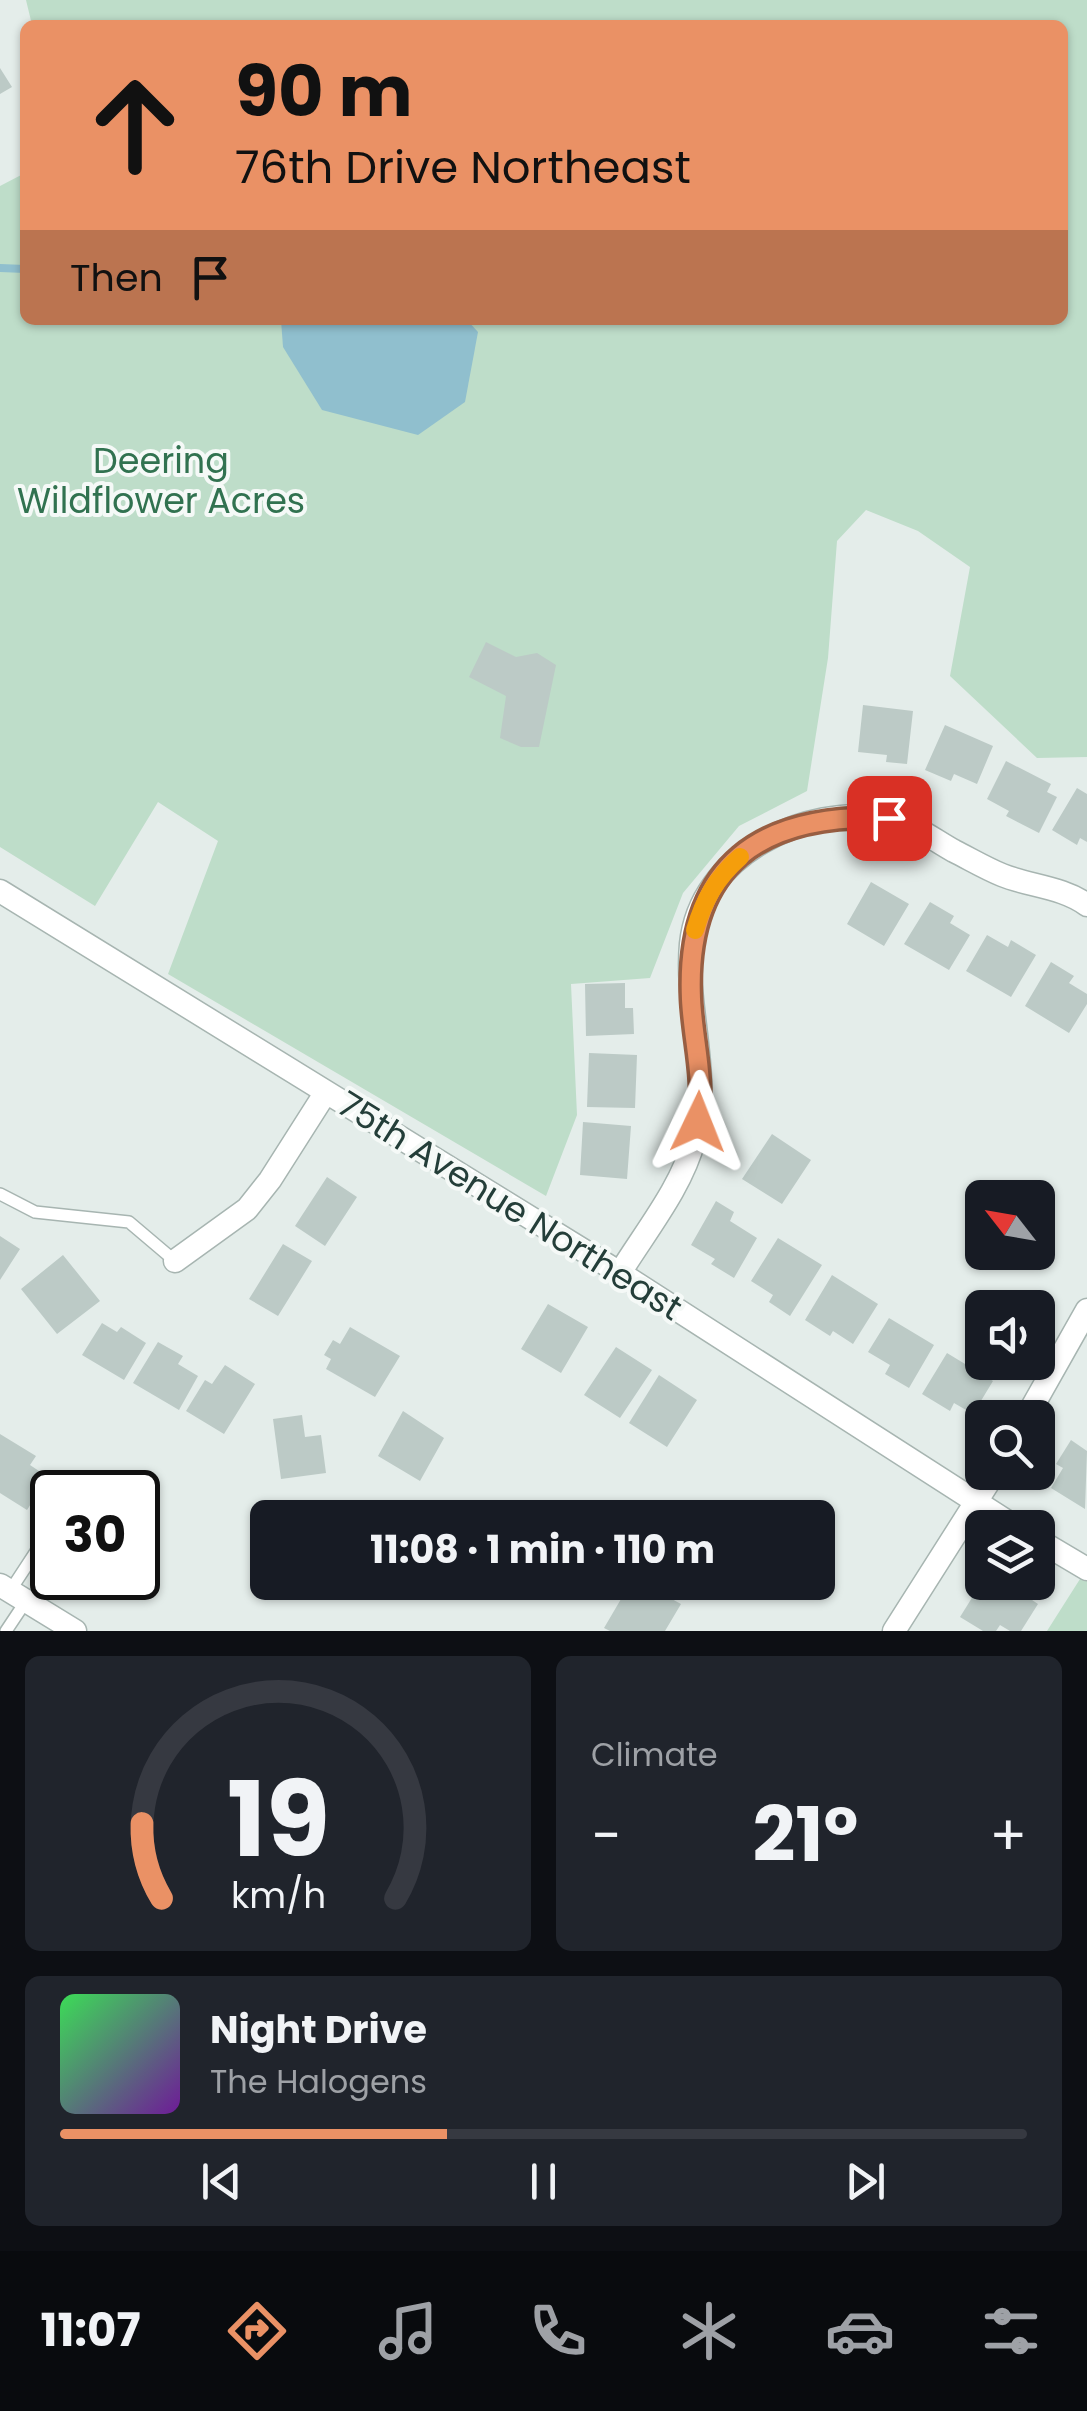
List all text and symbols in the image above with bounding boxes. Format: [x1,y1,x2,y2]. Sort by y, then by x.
text: 90 m [235,42,413,141]
icon: ahead [70,60,200,190]
text: 76th Drive Northeast [235,136,691,199]
icon: arrive [183,250,238,305]
text: Then [70,251,163,304]
park label: Deering Wildflower Acres [17,436,305,525]
pin [847,776,932,861]
icon: arrive [862,791,917,846]
position arrow [646,1070,750,1174]
street label: 75th Avenue Northeast [329,1079,692,1332]
north arrow [965,1180,1055,1270]
map controls [965,1180,1055,1600]
button: sound [965,1290,1055,1380]
button: search [965,1400,1055,1490]
speed limit sign: 30 [30,1470,160,1600]
button: layers [965,1510,1055,1600]
text: 11:08 · 1 min · 110 m [370,1523,715,1576]
text: Climate [591,1732,718,1777]
text: 19 [226,1747,330,1892]
text: 21° [752,1782,858,1887]
text: − [591,1797,621,1874]
text: + [989,1797,1027,1874]
text: km/h [230,1870,326,1921]
text: Night Drive [210,2003,427,2056]
text: The Halogens [210,2059,427,2104]
icon: previous [194,2154,249,2209]
icon: pause [516,2154,571,2209]
icon: next [838,2154,893,2209]
icon: directions [222,2296,292,2366]
icon: music [373,2296,443,2366]
icon: phone [523,2296,593,2366]
icon: climate [674,2296,744,2366]
icon: car [825,2296,895,2366]
icon: filters [976,2296,1046,2366]
text: 11:07 [40,2299,141,2362]

